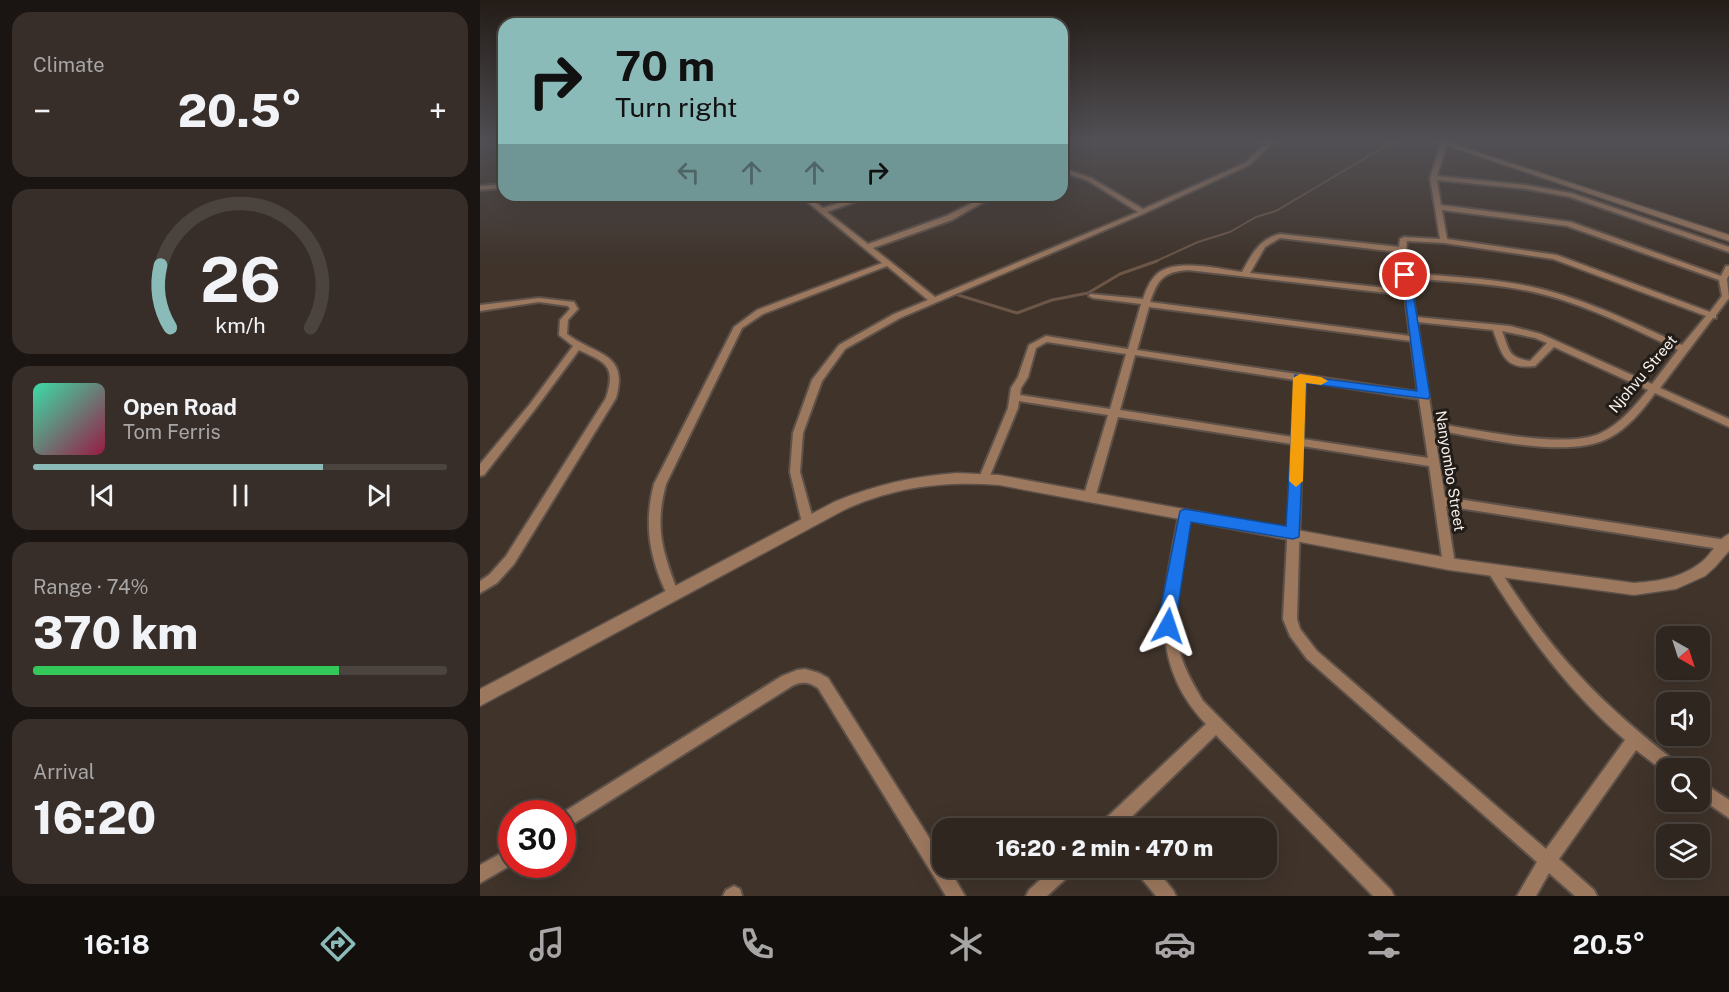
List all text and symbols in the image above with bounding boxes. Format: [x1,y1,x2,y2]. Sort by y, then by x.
text: 70 m [615,41,715,90]
icon: right [516,42,594,120]
text: Climate [33,53,105,77]
text: 20.5° [178,84,302,137]
text: Turn right [615,91,738,123]
text: − [33,92,51,130]
text: + [429,92,447,130]
icon: left [672,156,705,189]
icon: ahead [735,156,768,189]
icon: ahead [798,156,831,189]
icon: right [861,156,894,189]
text: 26 [200,243,280,316]
pin [1379,249,1430,300]
icon: arrive [1388,258,1421,291]
text: km/h [215,314,265,339]
street label: Njohvu Street [1605,331,1680,416]
text: Open Road [123,394,237,420]
street label: Nanyombo Street [1433,409,1468,533]
text: Tom Ferris [123,420,221,444]
icon: previous [86,479,119,512]
icon: pause [224,479,257,512]
icon: next [362,479,395,512]
text: Range · 74% [33,575,149,599]
position arrow [1136,594,1200,658]
text: 370 km [33,606,198,659]
north arrow [1656,626,1710,680]
map controls [1656,626,1710,878]
button: sound [1656,692,1710,746]
button: search [1656,758,1710,812]
text: Arrival [33,760,95,784]
text: 16:20 [33,791,156,844]
speed limit sign: 30 [498,800,576,878]
button: layers [1656,824,1710,878]
text: 16:20 · 2 min · 470 m [996,835,1213,861]
icon: directions [317,923,359,965]
icon: music [526,923,568,965]
icon: phone [736,923,778,965]
icon: climate [945,923,987,965]
icon: car [1154,923,1196,965]
icon: filters [1363,923,1405,965]
text: 16:18 [84,928,150,960]
text: 20.5° [1572,928,1645,960]

